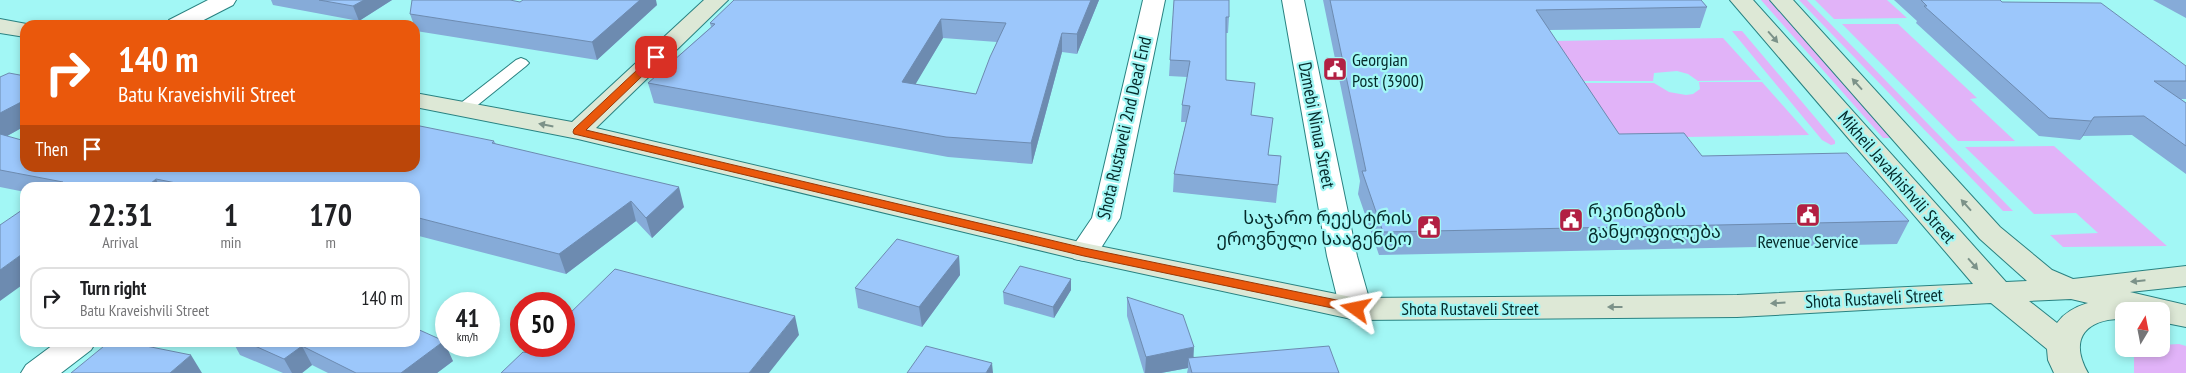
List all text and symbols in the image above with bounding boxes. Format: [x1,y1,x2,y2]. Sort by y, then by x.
one-way arrow [1768,30,1779,43]
street label: Shota Rustaveli 2nd Dead End [1092,34,1156,222]
text: 140 m [118,36,199,82]
pin [635,36,677,78]
icon: right [35,40,100,105]
icon: arrive [642,43,670,71]
place label: Georgian Post (3900) [1352,48,1424,92]
public building icon: Georgian Post (3900) [1322,56,1348,82]
street label: Dzmebi Ninua Street [1294,60,1340,190]
one-way arrow [1851,79,1863,91]
text: Batu Kraveishvili Street [118,80,296,108]
street label: Mikheil Javakhishvili Street [1833,106,1961,248]
one-way arrow [538,121,553,129]
icon: arrive [78,135,106,163]
text: Then [35,137,68,161]
text: 22:31 [88,195,153,234]
text: 1 [224,195,238,234]
text: 170 [309,195,352,234]
place label: რკინიგზის განყოფილება [1588,199,1721,243]
one-way arrow [1960,199,1971,212]
public building icon: Revenue Service [1795,202,1821,228]
place label: საჯარო რეესტრის ეროვნული სააგენტო [1216,206,1412,250]
public building icon: რკინიგზის განყოფილება [1558,207,1584,233]
public building icon: საჯარო რეესტრის ეროვნული სააგენტო [1416,214,1442,240]
place label: Revenue Service [1758,230,1858,253]
text: Arrival [102,232,138,252]
text: min [220,232,241,252]
text: m [325,232,336,252]
one-way arrow [1967,258,1978,271]
text: Turn right [80,276,146,300]
one-way arrow [2129,277,2145,285]
position arrow [1329,282,1381,334]
street label: Shota Rustaveli Street [1805,283,1943,313]
icon: right [37,284,65,312]
text: 140 m [361,286,403,310]
speed limit sign: 50 [510,292,575,357]
street label: Shota Rustaveli Street [1401,297,1539,320]
text: Batu Kraveishvili Street [80,300,209,320]
one-way arrow [1769,300,1785,308]
text: 41 [456,302,479,334]
north arrow [2115,302,2170,358]
map controls [2115,302,2170,357]
one-way arrow [1607,303,1623,311]
text: km/h [457,329,478,344]

